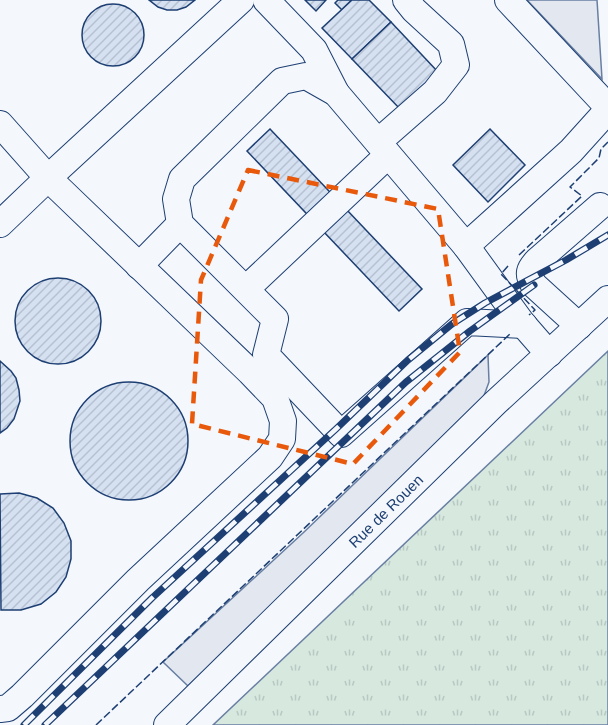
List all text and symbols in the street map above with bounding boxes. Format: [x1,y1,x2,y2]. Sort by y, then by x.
street label: Rue de Rouen [345,471,426,551]

